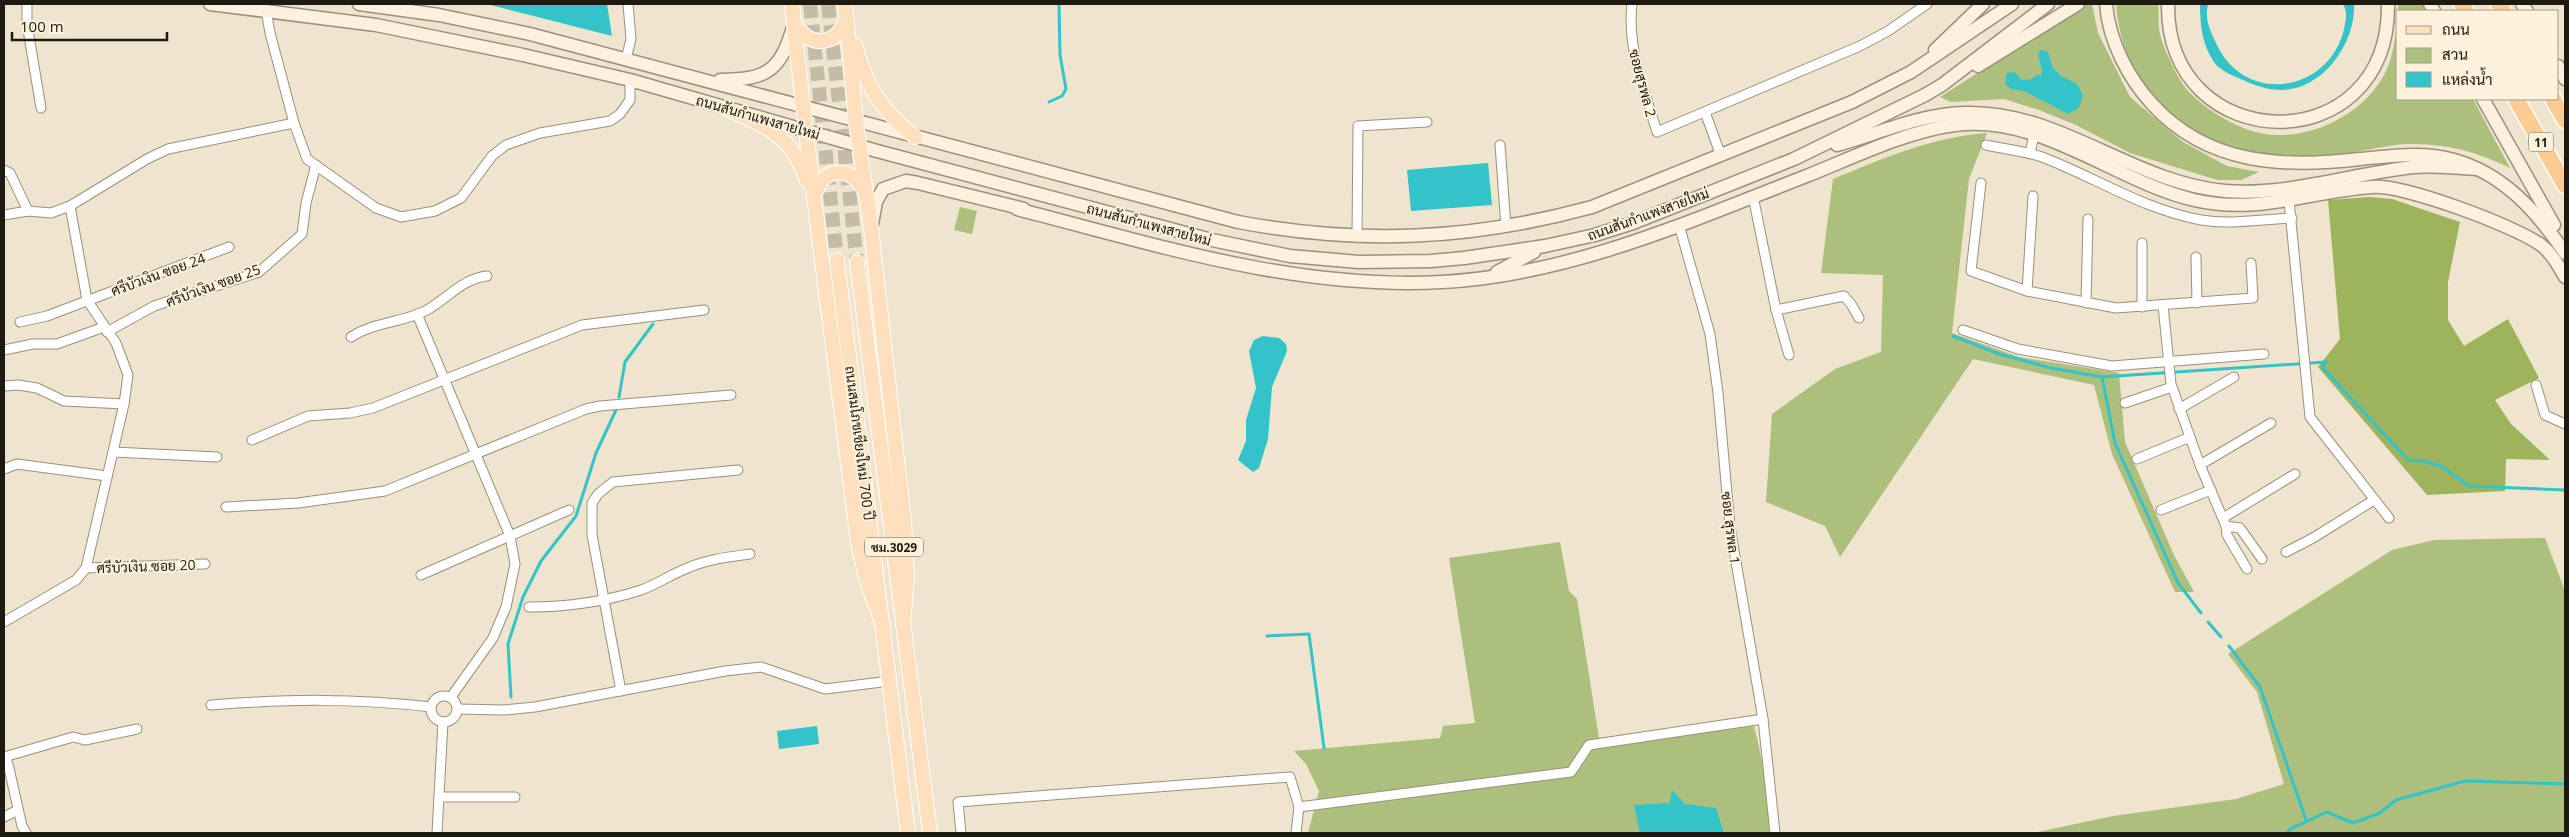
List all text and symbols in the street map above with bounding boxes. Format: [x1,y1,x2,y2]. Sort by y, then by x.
scale bar [12,10,168,42]
legend [2396,10,2559,100]
text: 100 m [20,16,64,36]
text: ถนน [2442,19,2470,39]
text: สวน [2442,44,2468,64]
street label: ซอยสุรพล 2 [1624,47,1661,119]
text: แหล่งน้ำ [2442,67,2493,89]
street label: ถนนสันกำแพงสายใหม่ [694,90,822,144]
road number: 11 [2528,132,2554,152]
street label: ถนนสันกำแพงสายใหม่ [1585,183,1711,245]
street label: ถนนสันกำแพงสายใหม่ [1085,198,1213,250]
street label: ศรีบัวเงิน ซอย 24 [108,248,208,300]
street label: ศรีบัวเงิน ซอย 25 [163,259,263,311]
street label: ถนนสมโภชเชียงใหม่ 700 ปี [841,365,879,521]
street label: ซอย สุรพล 1 [1716,490,1745,566]
road number: ชม.3029 [865,538,923,556]
street label: ศรีบัวเงิน ซอย 20 [96,555,196,577]

